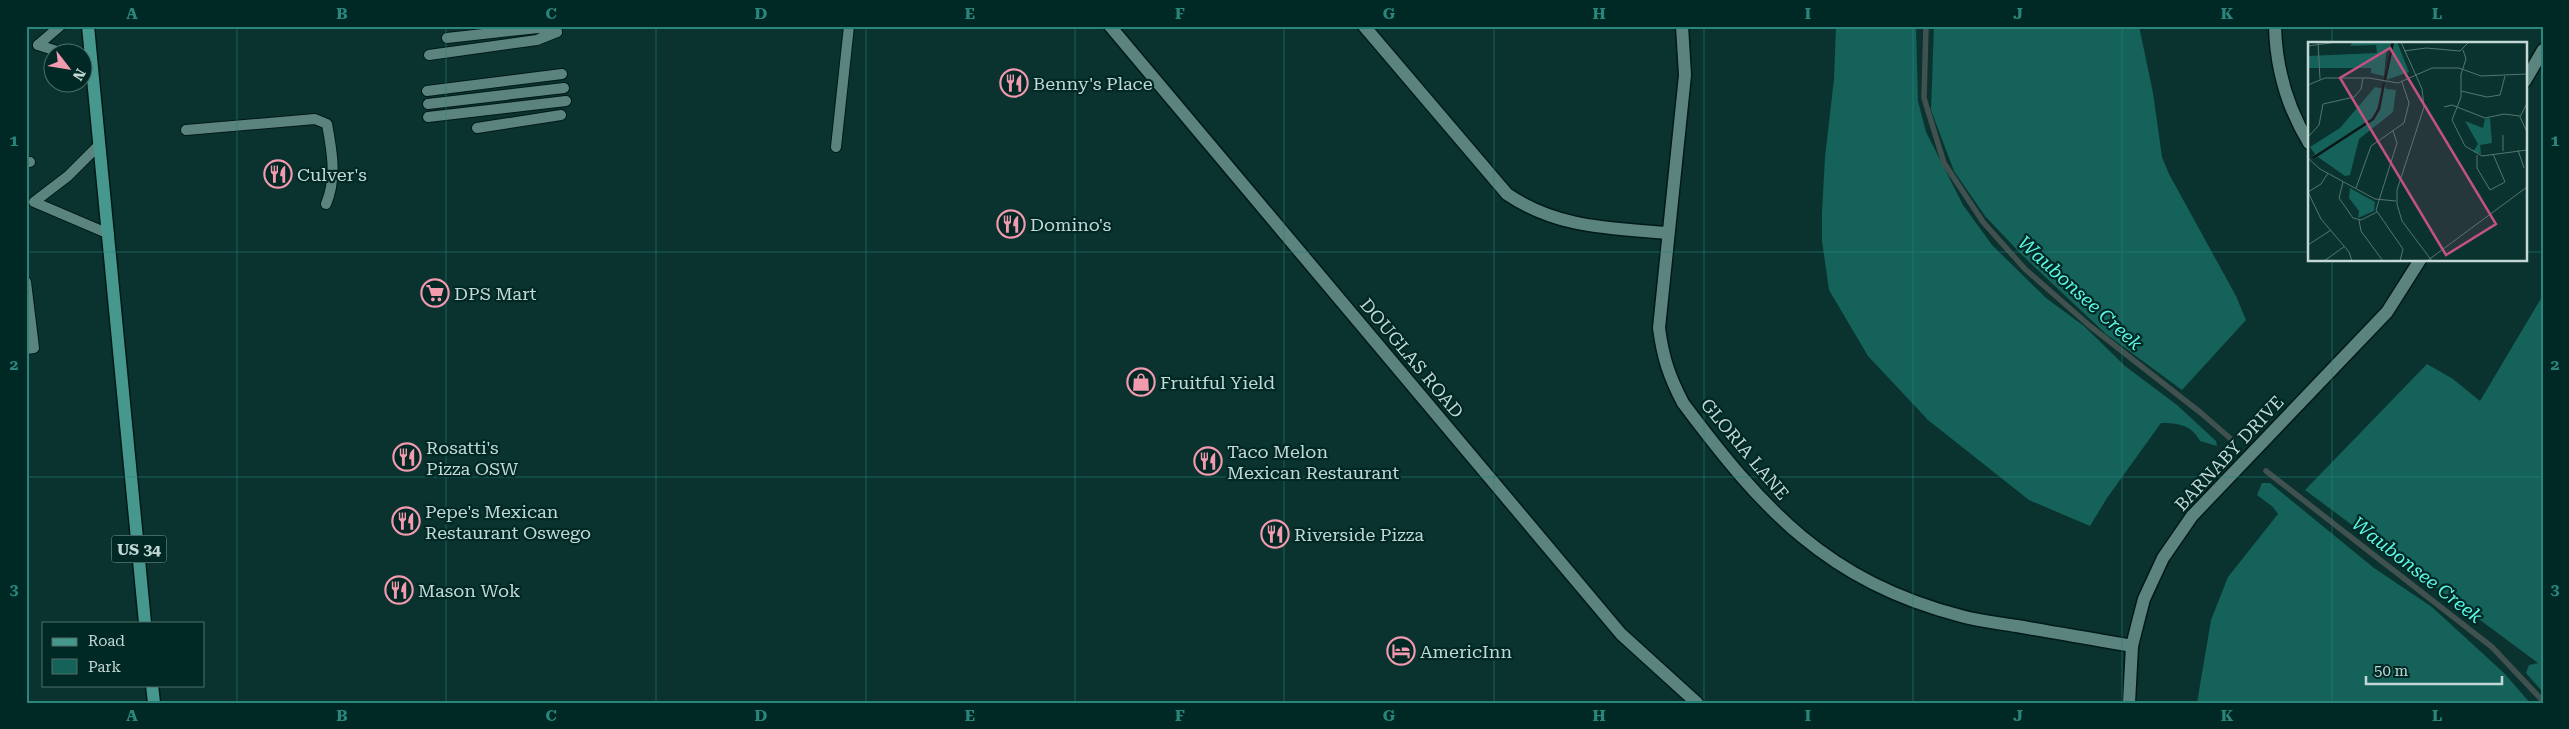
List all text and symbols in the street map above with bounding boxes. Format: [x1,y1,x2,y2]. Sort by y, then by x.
text: A [126,4,138,23]
text: B [336,4,348,23]
text: C [545,4,557,23]
text: D [755,4,768,23]
text: E [965,4,975,23]
text: F [1175,4,1185,23]
text: G [1383,4,1396,23]
text: H [1592,4,1606,23]
text: I [1805,4,1811,23]
text: J [2013,4,2023,23]
text: K [2221,4,2234,23]
text: L [2432,4,2442,23]
north arrow [42,42,92,92]
inset map [2308,42,2526,261]
text: N [69,66,89,84]
restaurant icon: Benny's Place [999,68,1029,98]
place label: Benny's Place [1033,73,1153,94]
text: 1 [10,131,19,150]
text: 1 [2551,131,2560,150]
restaurant icon: Culver's [263,159,293,189]
place label: Culver's [297,164,367,185]
restaurant icon: Domino's [996,209,1026,239]
place label: Domino's [1030,214,1111,235]
water label: Waubonsee Creek [2013,231,2147,355]
supermarket icon: DPS Mart [420,278,450,308]
place label: DPS Mart [454,283,537,304]
street label: DOUGLAS ROAD [1356,294,1468,422]
text: 2 [10,355,19,374]
text: 2 [2551,355,2560,374]
shop icon: Fruitful Yield [1126,367,1156,397]
place label: Fruitful Yield [1160,372,1275,393]
street label: BARNABY DRIVE [2170,391,2288,515]
street label: GLORIA LANE [1697,394,1793,504]
place label: Rosatti's Pizza OSW [426,437,519,479]
place label: Taco Melon Mexican Restaurant [1227,441,1400,483]
restaurant icon: Rosatti's Pizza OSW [392,442,422,472]
restaurant icon: Taco Melon Mexican Restaurant [1193,446,1223,476]
place label: Pepe's Mexican Restaurant Oswego [425,501,591,543]
restaurant icon: Pepe's Mexican Restaurant Oswego [391,506,421,536]
water label: Waubonsee Creek [2347,512,2487,629]
restaurant icon: Riverside Pizza [1260,519,1290,549]
place label: Riverside Pizza [1294,524,1424,545]
road number: US 34 [112,536,166,562]
restaurant icon: Mason Wok [384,575,414,605]
text: 3 [10,580,19,599]
place label: Mason Wok [418,580,520,601]
text: 3 [2551,580,2560,599]
legend [42,622,205,686]
text: Road [88,632,125,650]
hotel icon: AmericInn [1386,636,1416,666]
place label: AmericInn [1420,641,1512,662]
scale bar [2366,654,2503,686]
text: Park [88,658,122,676]
text: 50 m [2374,662,2409,680]
text: A [126,706,138,725]
text: B [336,706,348,725]
text: C [545,706,557,725]
text: D [755,706,768,725]
text: E [965,706,975,725]
text: F [1175,706,1185,725]
text: G [1383,706,1396,725]
text: H [1592,706,1606,725]
text: I [1805,706,1811,725]
text: J [2013,706,2023,725]
text: K [2221,706,2234,725]
text: L [2432,706,2442,725]

